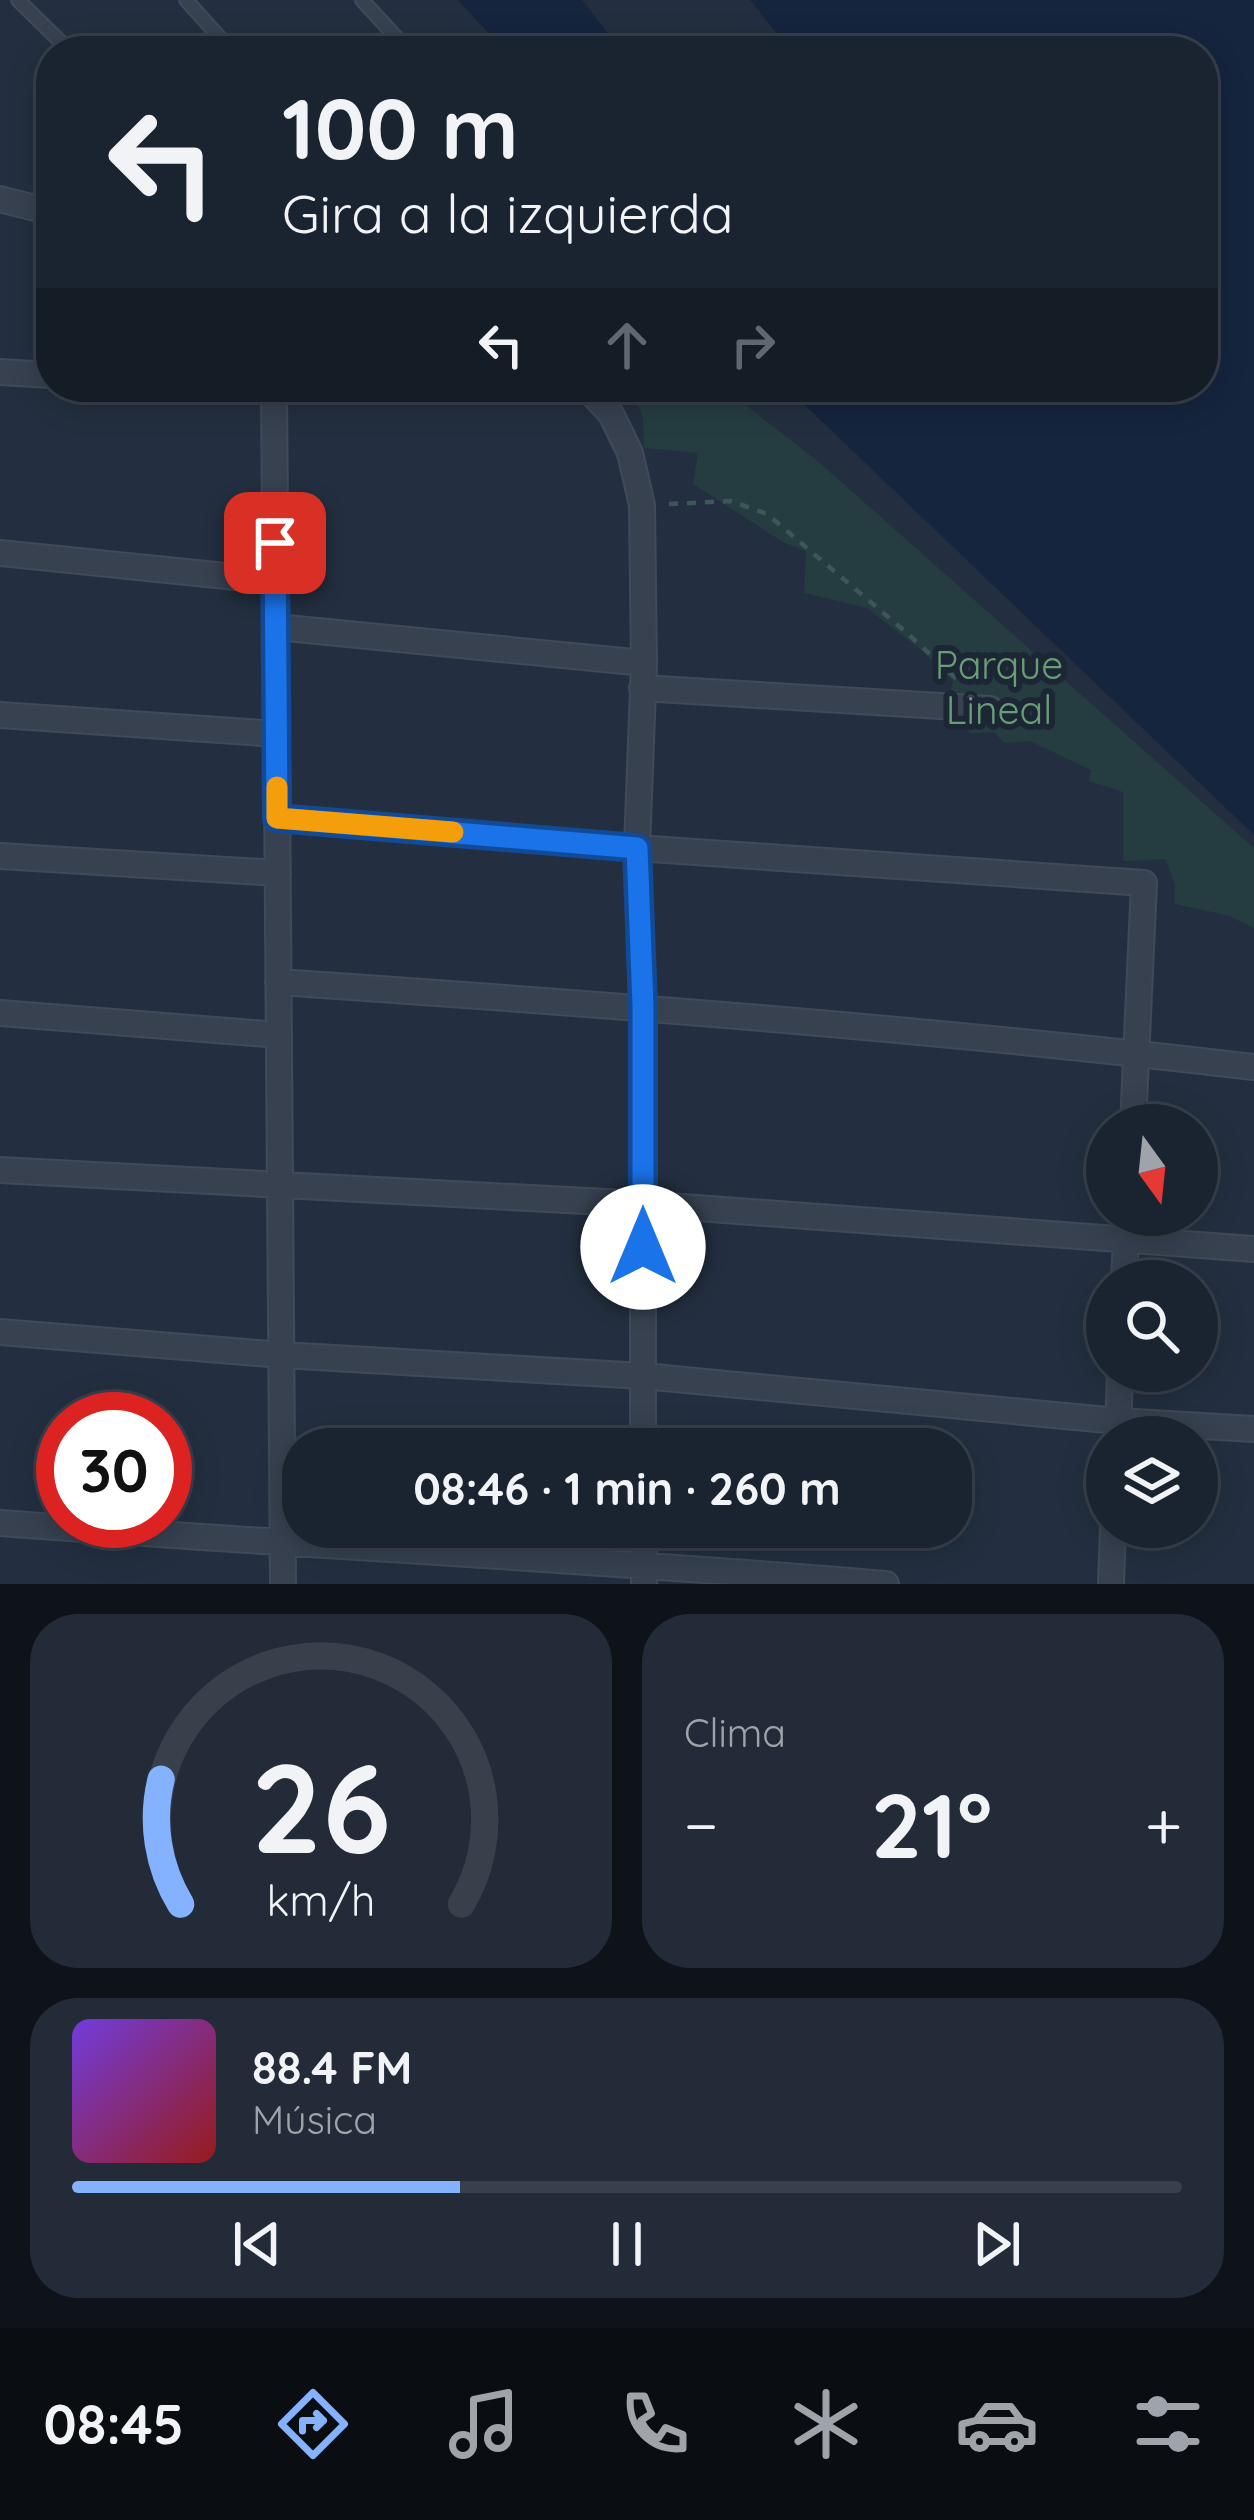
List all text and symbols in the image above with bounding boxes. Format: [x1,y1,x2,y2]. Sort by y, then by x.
text: 100 m [282,75,519,180]
icon: left [84,84,240,240]
text: Gira a la izquierda [282,179,734,247]
icon: left [468,312,534,378]
icon: ahead [594,312,660,378]
icon: right [720,312,786,378]
pin [224,492,326,594]
icon: arrive [242,510,308,576]
park label: Parque Lineal [935,640,1063,734]
north arrow [1086,1104,1218,1236]
map controls [1086,1104,1218,1548]
position arrow [580,1184,706,1310]
button: search [1086,1260,1218,1392]
speed limit sign: 30 [36,1392,192,1548]
button: layers [1086,1416,1218,1548]
text: 08:46 · 1 min · 260 m [413,1460,841,1516]
text: Clima [684,1708,786,1757]
text: 26 [251,1728,391,1884]
text: 21° [871,1768,992,1881]
text: − [684,1783,718,1866]
text: + [1145,1783,1182,1866]
text: km/h [267,1873,375,1927]
text: 88.4 FM [252,2039,412,2095]
text: Música [252,2095,377,2144]
icon: previous [224,2211,290,2277]
icon: pause [594,2211,660,2277]
icon: next [964,2211,1030,2277]
icon: directions [271,2382,355,2466]
icon: music [442,2382,526,2466]
icon: phone [613,2382,697,2466]
icon: climate [784,2382,868,2466]
icon: car [955,2382,1039,2466]
icon: filters [1126,2382,1210,2466]
text: 08:45 [44,2390,184,2458]

